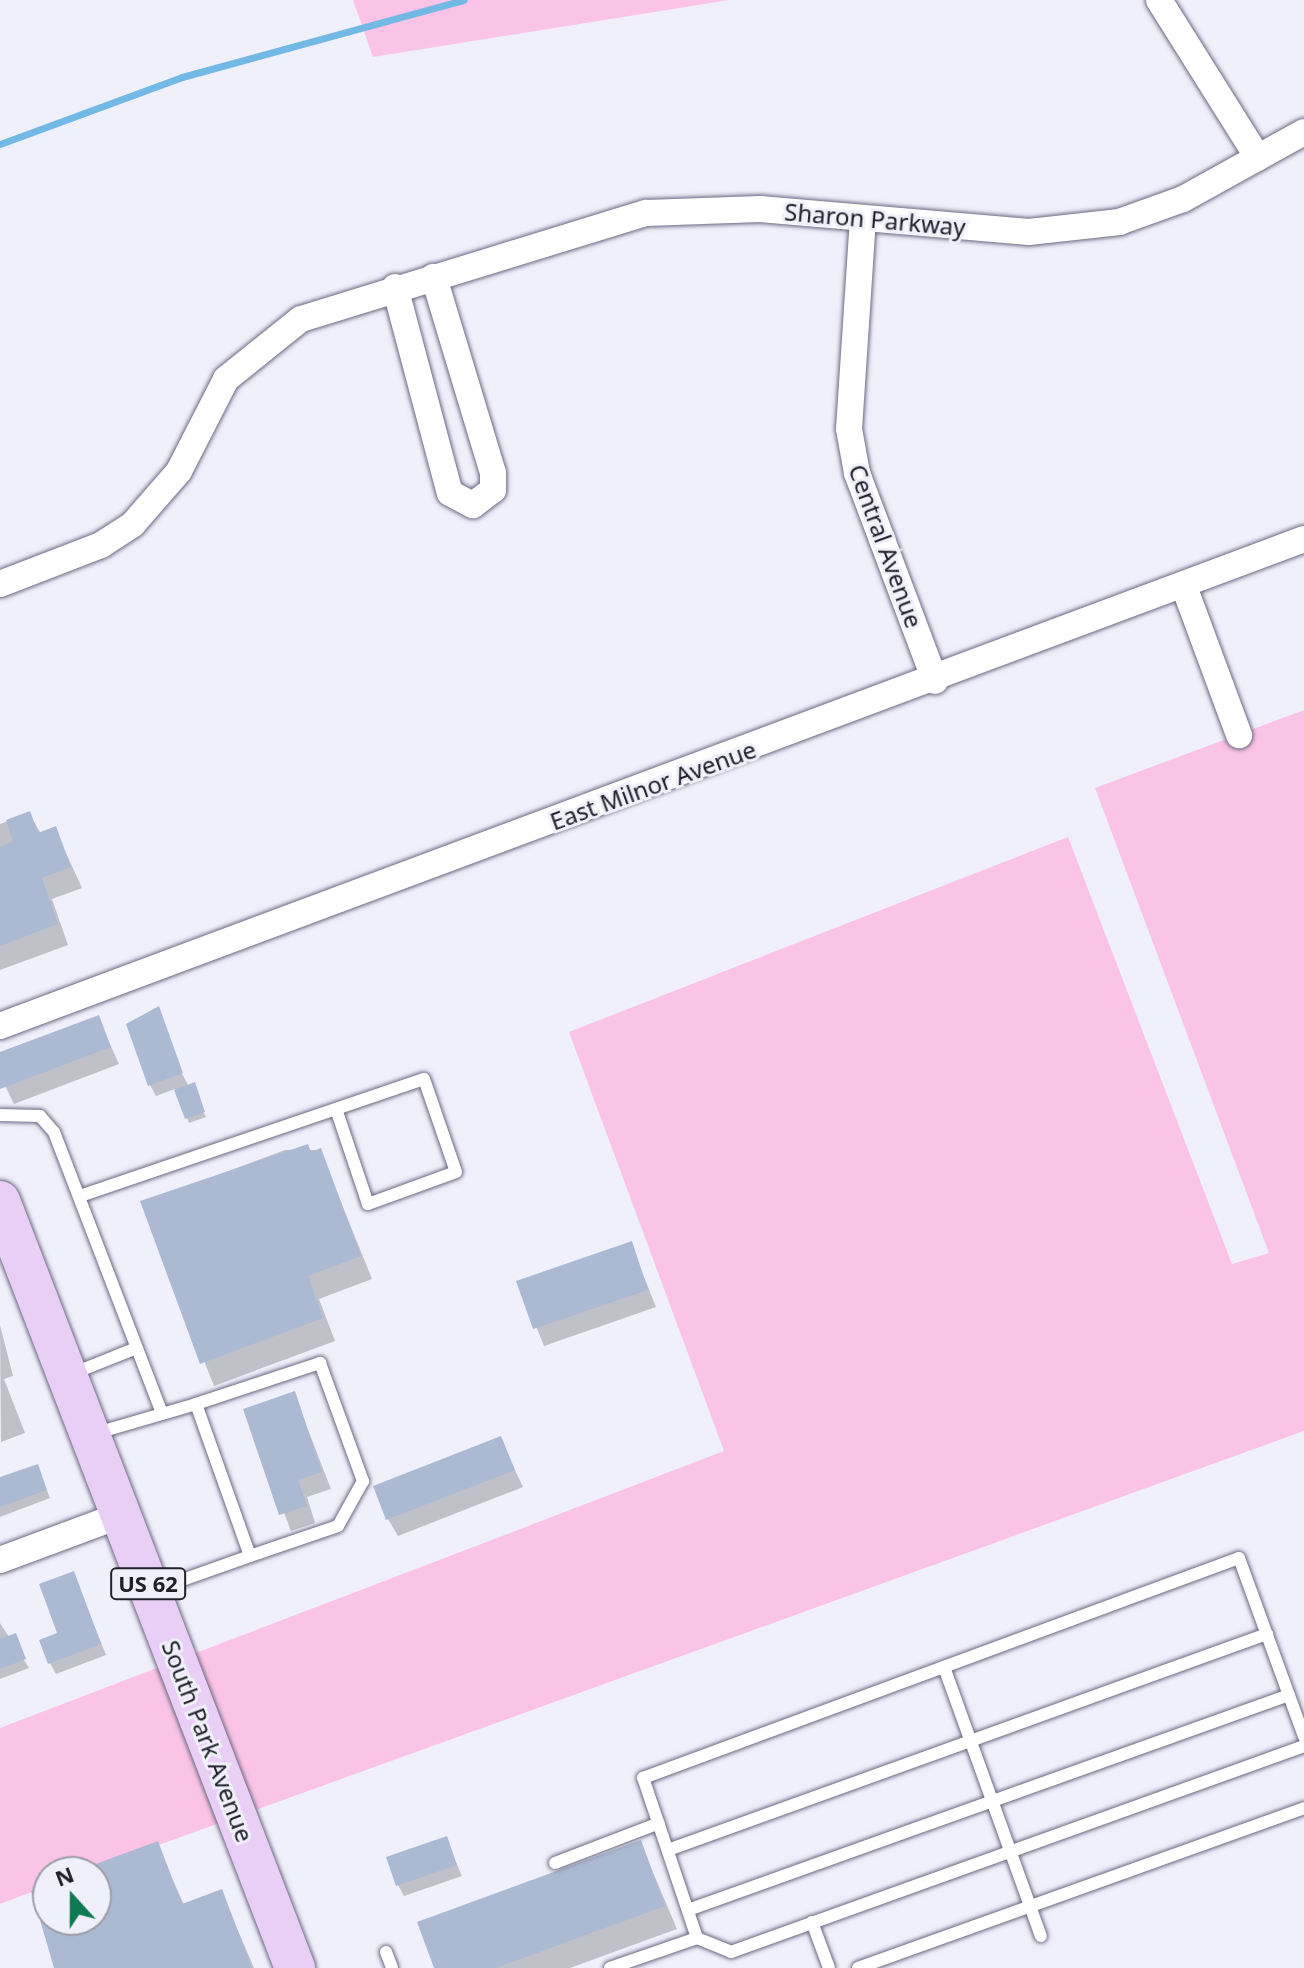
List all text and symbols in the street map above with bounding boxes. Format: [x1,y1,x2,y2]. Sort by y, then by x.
street label: Sharon Parkway [783,197,967,241]
street label: Central Avenue [843,460,929,632]
street label: East Milnor Avenue [546,734,760,836]
road number: US 62 [110,1566,186,1602]
street label: South Park Avenue [156,1636,260,1846]
north arrow [32,1856,112,1936]
text: N [50,1858,78,1893]

